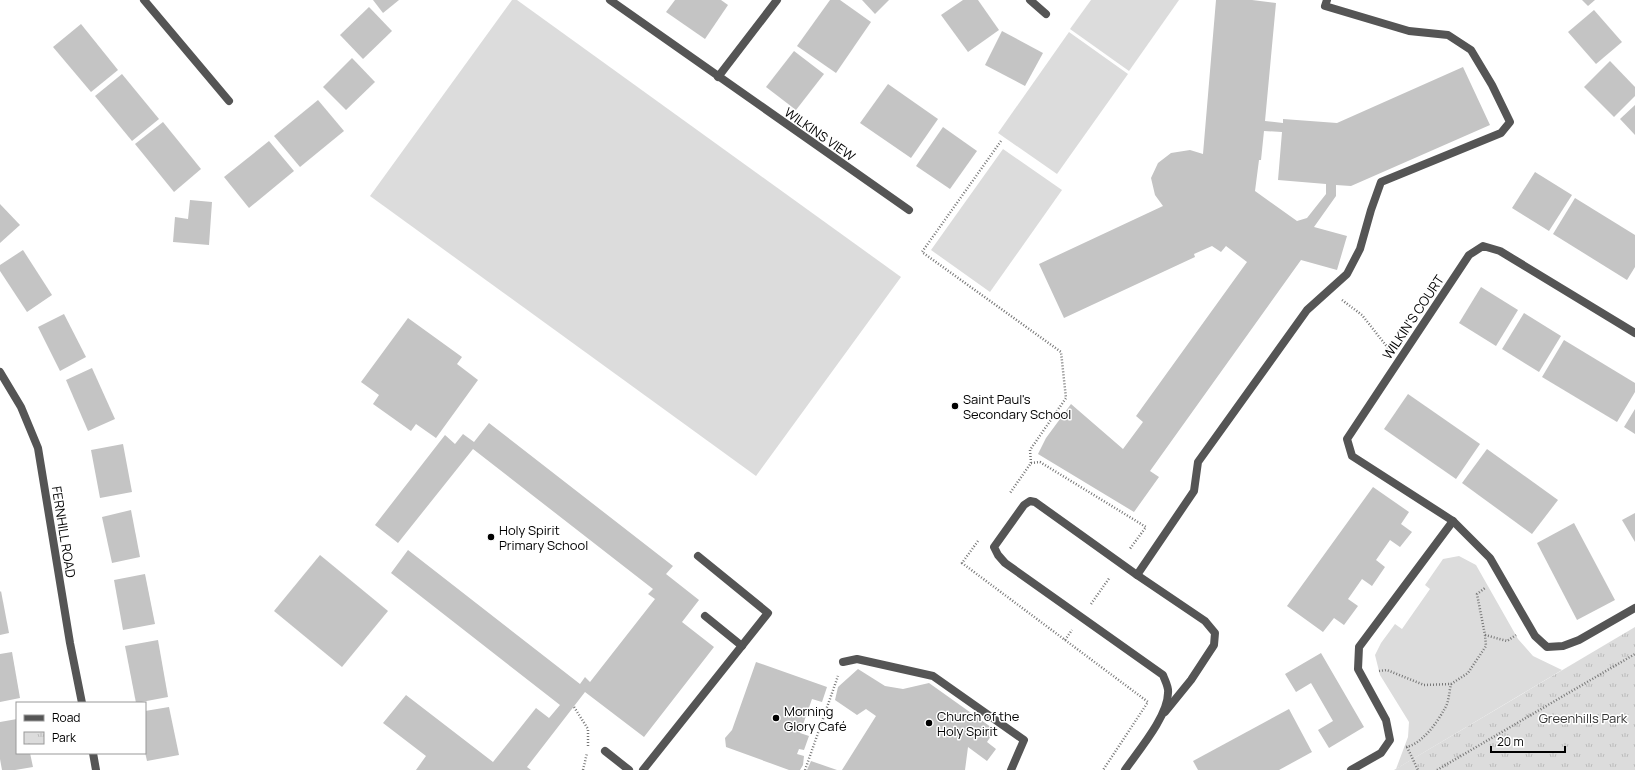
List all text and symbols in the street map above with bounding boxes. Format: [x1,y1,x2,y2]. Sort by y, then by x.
street label: WILKINS VIEW [781,103,859,165]
street label: WILKIN'S COURT [1378,271,1448,363]
place label: Saint Paul's Secondary School [963,390,1071,423]
marker: Saint Paul's Secondary School [950,401,960,411]
street label: FERNHILL ROAD [48,485,80,579]
place label: Holy Spirit Primary School [499,521,588,554]
marker: Holy Spirit Primary School [486,532,496,542]
legend [16,702,146,754]
place label: Morning Glory Café [784,702,847,735]
place label: Church of the Holy Spirit [937,707,1020,740]
text: Road [52,709,80,726]
park label: Greenhills Park [1539,709,1628,727]
marker: Morning Glory Café [771,713,781,723]
marker: Church of the Holy Spirit [924,718,934,728]
scale bar [1491,728,1565,754]
text: Park [52,729,77,746]
text: 20 m [1497,733,1524,750]

